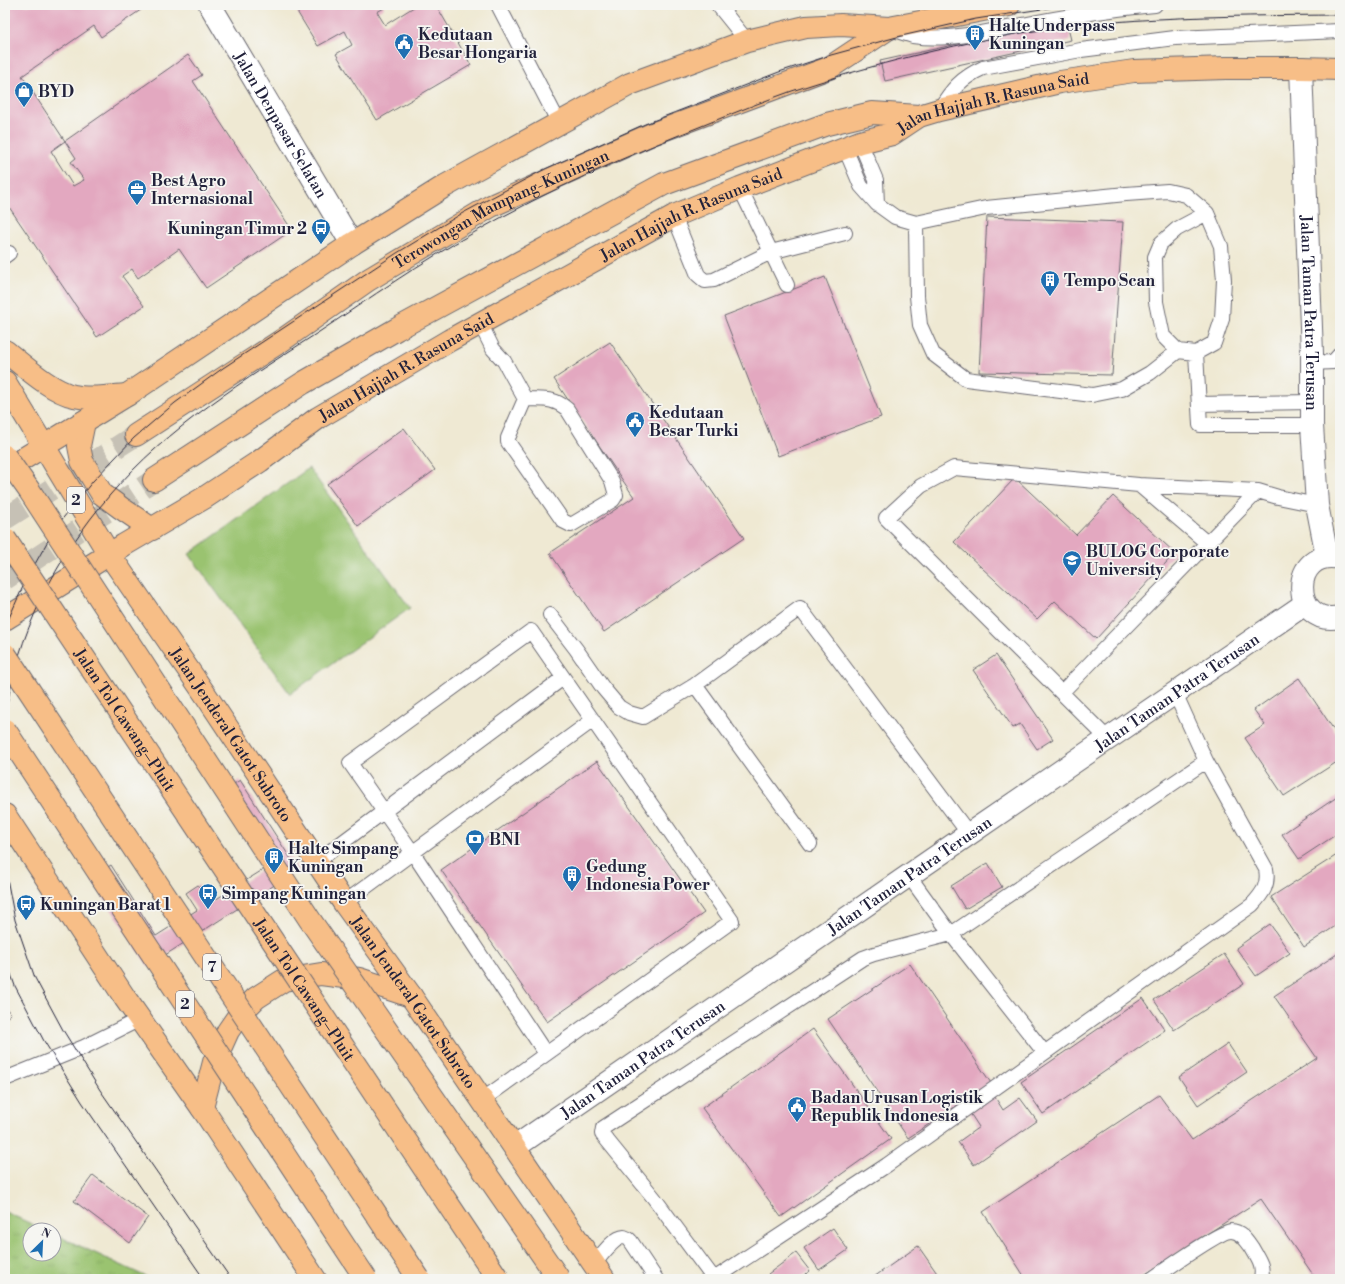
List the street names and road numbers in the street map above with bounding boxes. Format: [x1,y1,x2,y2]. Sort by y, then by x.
street label: Jalan Denpasar Selatan [228,47,332,202]
street label: Jalan Hajjah R. Rasuna Said [892,69,1091,139]
street label: Terowongan Mampang-Kuningan [389,145,613,274]
street label: Jalan Hajjah R. Rasuna Said [596,164,785,266]
street label: Jalan Taman Patra Terusan [1296,214,1321,411]
street label: Jalan Hajjah R. Rasuna Said [314,309,497,427]
road number: 2 [67,487,85,513]
street label: Jalan Taman Patra Terusan [1090,629,1264,757]
street label: Jalan Jenderal Gatot Subroto [164,643,296,826]
street label: Jalan Tol Cawang–Pluit [69,644,179,796]
street label: Jalan Taman Patra Terusan [823,812,996,940]
street label: Jalan Jenderal Gatot Subroto [345,912,480,1093]
street label: Jalan Tol Cawang–Pluit [249,914,359,1065]
road number: 7 [203,954,221,980]
road number: 2 [176,991,194,1017]
street label: Jalan Taman Patra Terusan [556,996,730,1124]

